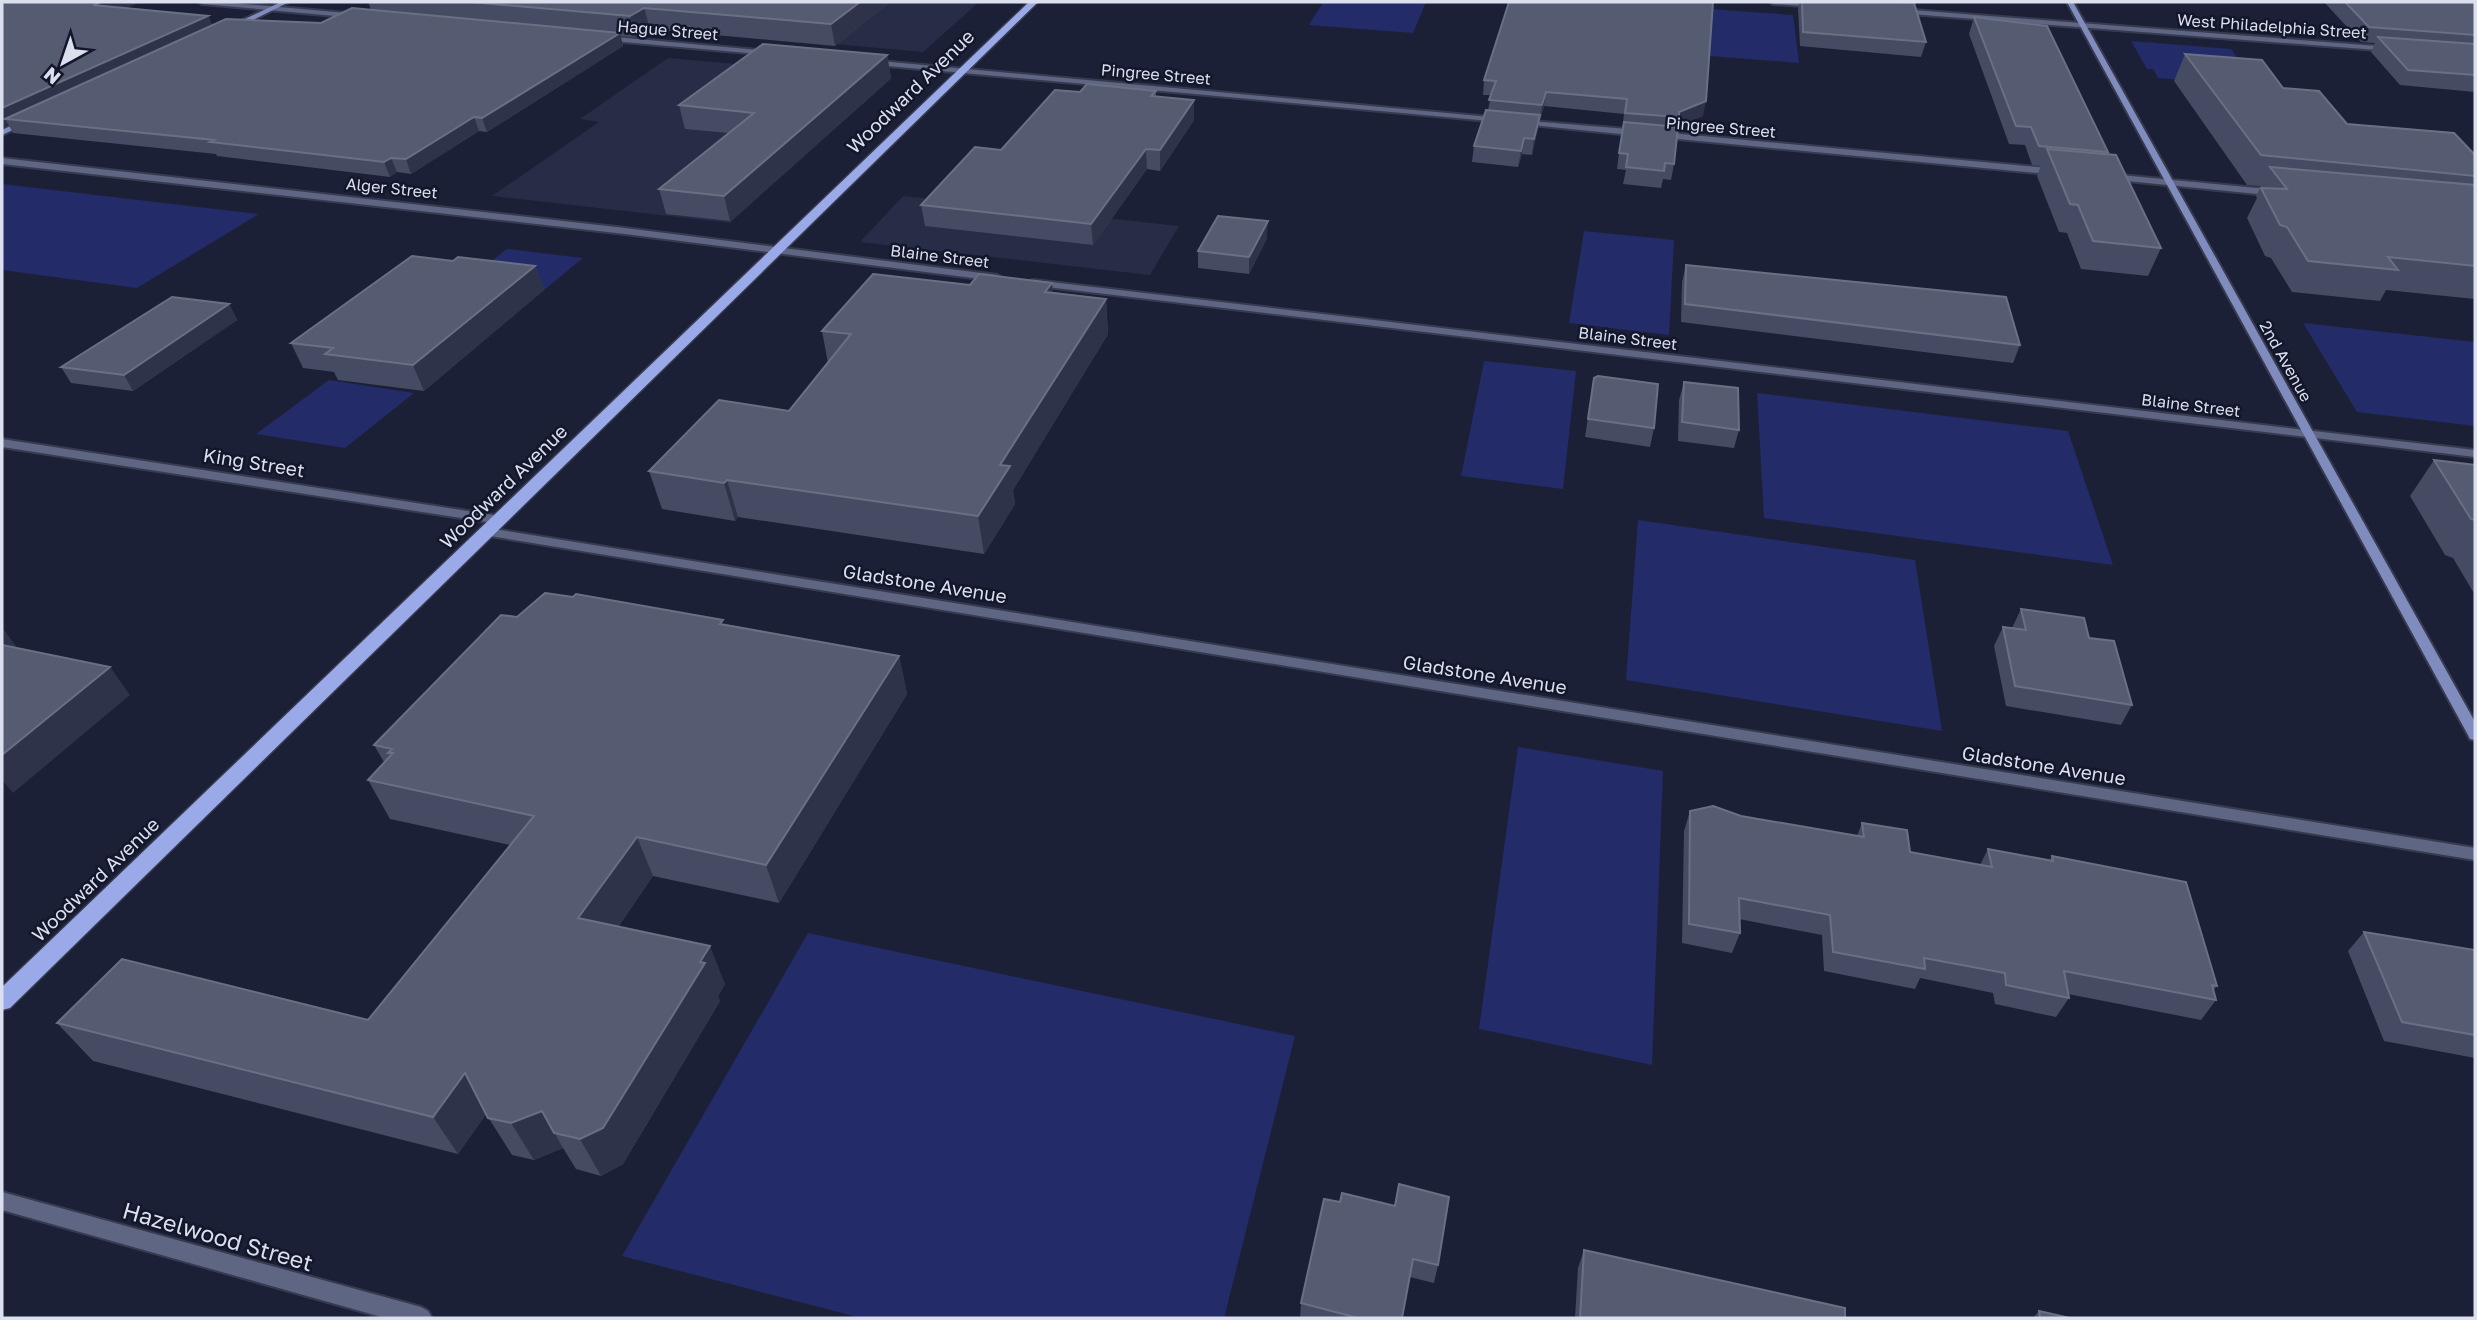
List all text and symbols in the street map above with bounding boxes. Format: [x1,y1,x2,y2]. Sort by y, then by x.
street label: West Philadelphia Street [2176,9,2368,43]
street label: Hague Street [617,16,719,44]
street label: Woodward Avenue [841,24,979,158]
north arrow [28,28,98,98]
street label: Pingree Street [1100,59,1212,89]
text: N [39,63,65,90]
street label: Pingree Street [1665,112,1777,142]
street label: Alger Street [345,173,439,203]
street label: Blaine Street [889,240,991,272]
street label: 2nd Avenue [2256,317,2316,405]
street label: Blaine Street [1577,322,1679,354]
street label: Blaine Street [2140,389,2242,421]
street label: Woodward Avenue [434,419,572,553]
street label: King Street [202,443,306,481]
street label: Gladstone Avenue [841,559,1009,607]
street label: Gladstone Avenue [1401,650,1569,698]
street label: Gladstone Avenue [1960,741,2128,789]
street label: Woodward Avenue [26,812,164,946]
street label: Hazelwood Street [120,1195,316,1277]

